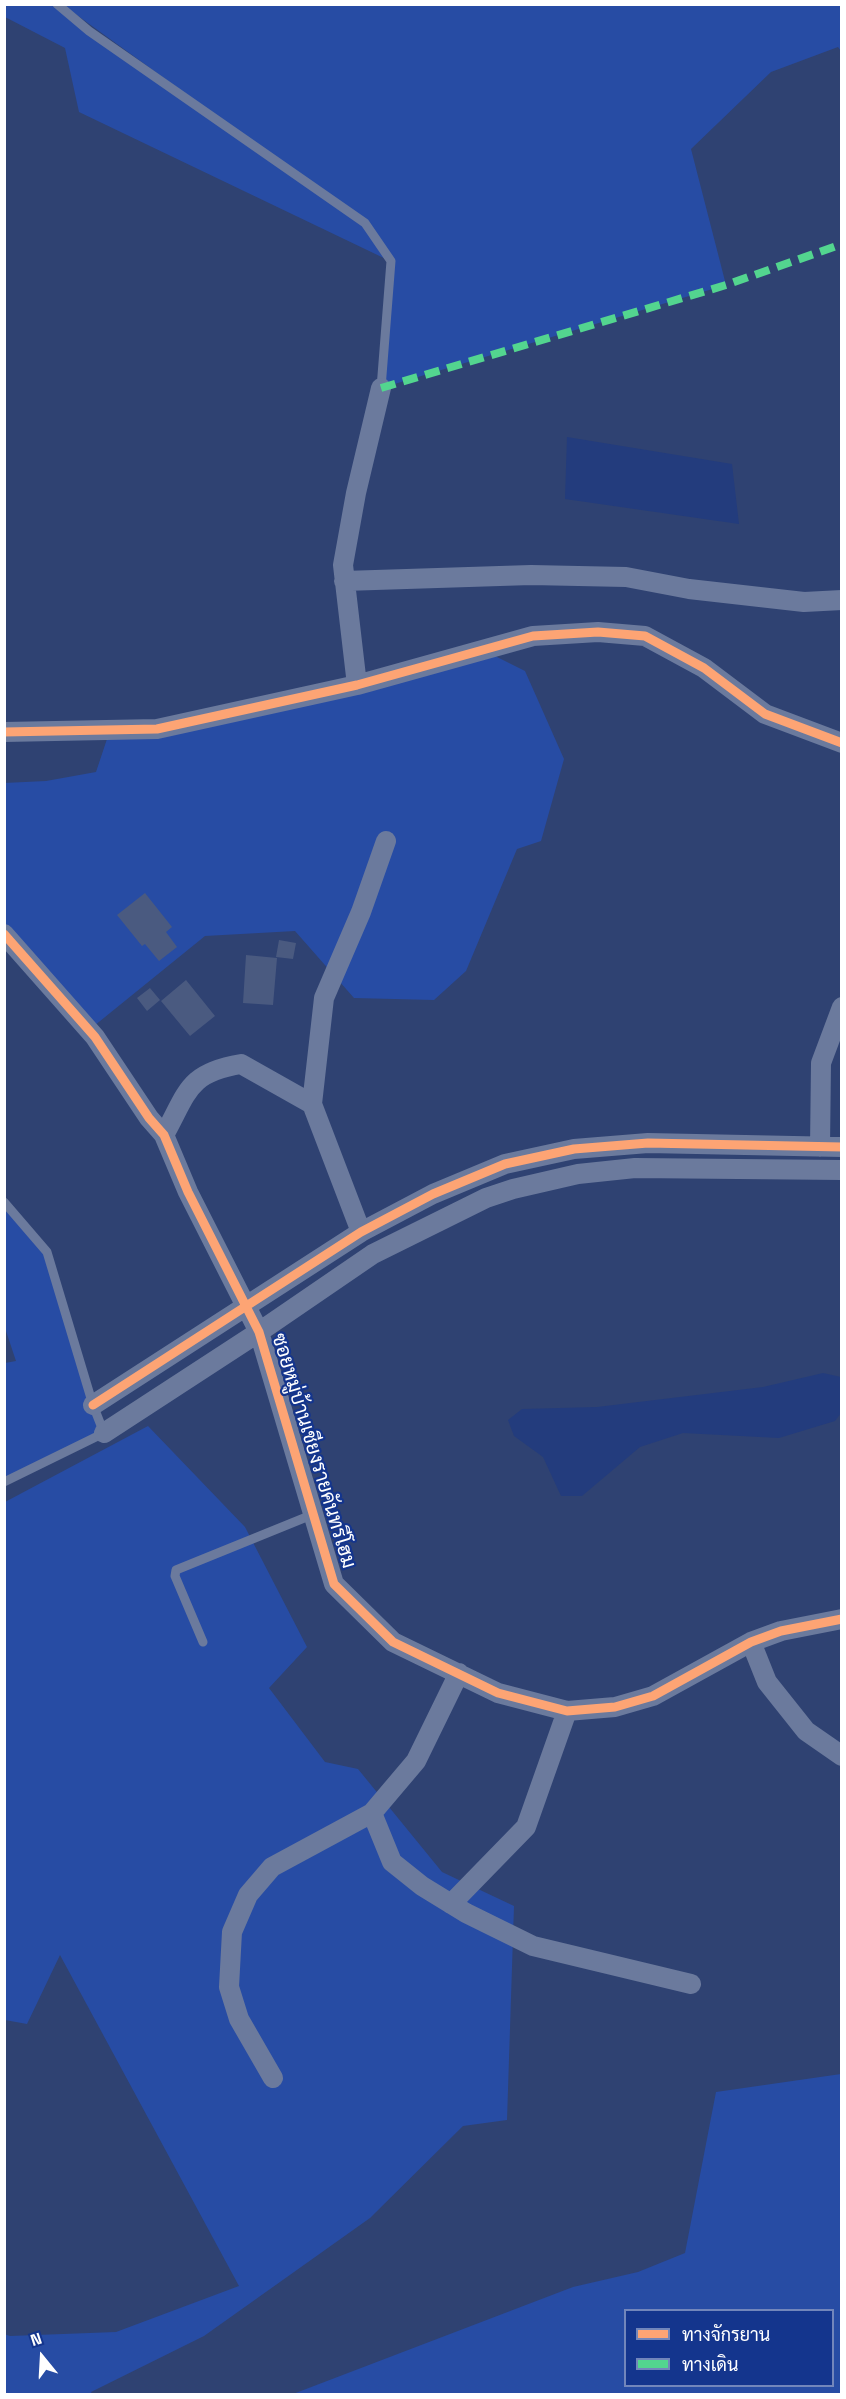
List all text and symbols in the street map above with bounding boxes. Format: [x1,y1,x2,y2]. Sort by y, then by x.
street label: ซอยหมู่บ้านเชียงรายคันทรีโฮม [266,1331,360,1571]
legend [624,2309,834,2387]
text: ทางจักรยาน [682,2323,770,2346]
north arrow [12,2327,72,2387]
text: N [28,2328,45,2351]
text: ทางเดิน [682,2353,738,2376]

